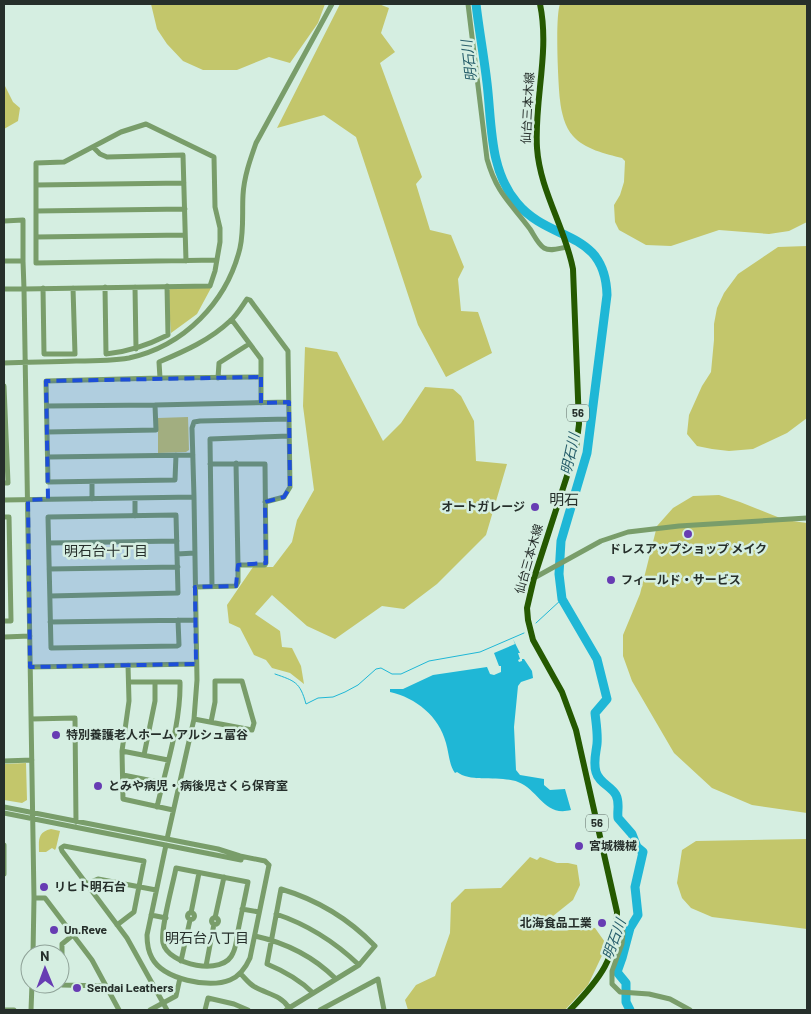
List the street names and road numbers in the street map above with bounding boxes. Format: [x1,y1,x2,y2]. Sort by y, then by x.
street label: 仙台三本木線 [518,72,536,144]
road number: 56 [567,404,589,422]
street label: 仙台三本木線 [511,522,545,595]
road number: 56 [586,814,608,831]

